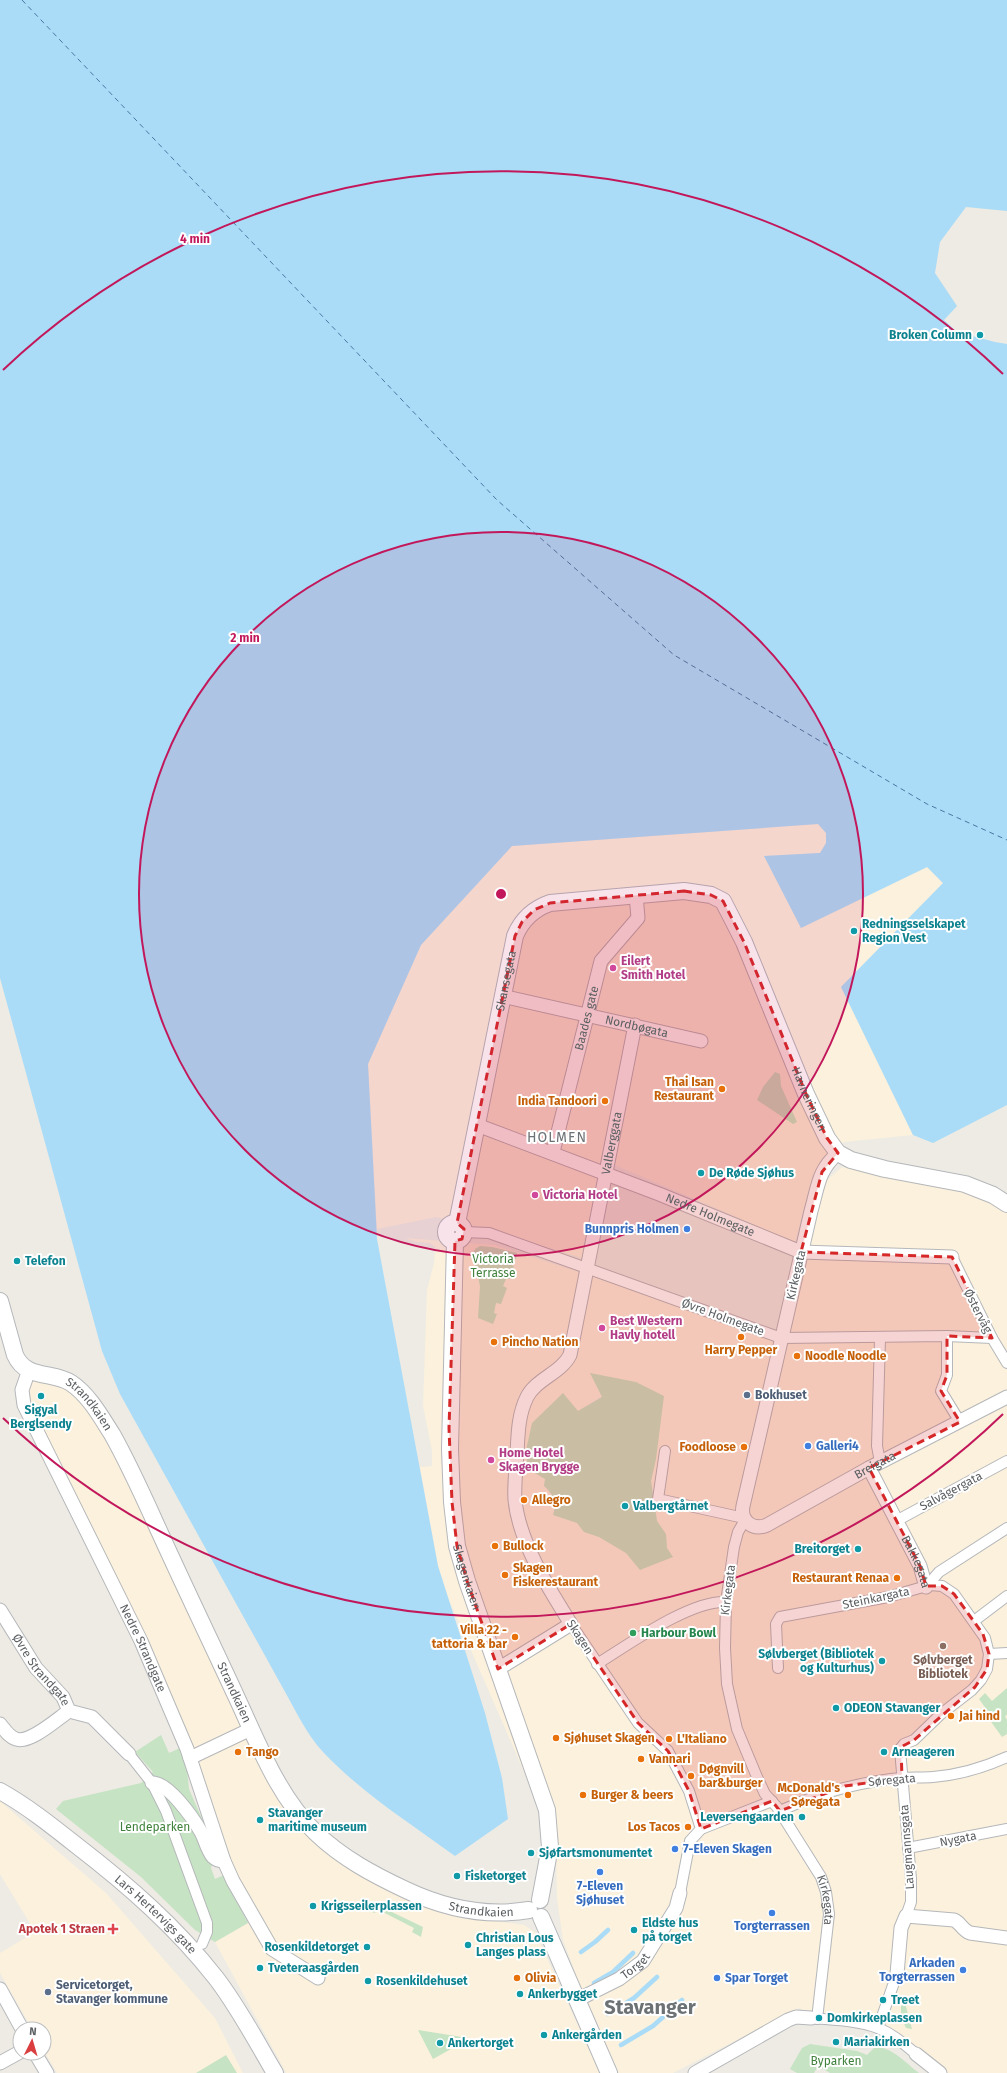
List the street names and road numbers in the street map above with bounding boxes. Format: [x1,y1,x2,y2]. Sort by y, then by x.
street label: Skansegata [493,949,519,1012]
street label: Baades gate [572,984,601,1052]
street label: Nordbøgata [604,1013,669,1040]
street label: Havneringen [789,1065,830,1134]
street label: Valberggata [599,1110,625,1176]
street label: Nedre Holmegate [664,1191,757,1239]
street label: Kirkegata [783,1249,809,1301]
street label: Østervåg [961,1287,995,1336]
street label: Øvre Holmegate [680,1296,766,1338]
street label: Strandkaien [63,1374,115,1433]
street label: Breigata [852,1448,898,1482]
street label: Salvågergata [917,1469,985,1513]
street label: Bakkegata [898,1533,933,1590]
street label: Skagenkaien [450,1543,484,1612]
street label: Kirkegata [718,1564,738,1616]
street label: Steinkargata [841,1584,911,1612]
street label: Nedre Strandgate [117,1602,169,1694]
street label: Skagen [564,1617,596,1657]
street label: Øvre Strandgate [10,1631,73,1708]
street label: Strandkaien [214,1660,254,1725]
street label: Søregata [868,1771,916,1789]
street label: Laugmannsgata [897,1804,917,1890]
street label: Nygata [938,1829,978,1849]
street label: Lars Hertervigs gate [112,1872,199,1957]
street label: Kirkegata [814,1873,836,1926]
street label: Strandkaien [447,1899,514,1919]
street label: Torget [618,1950,654,1982]

